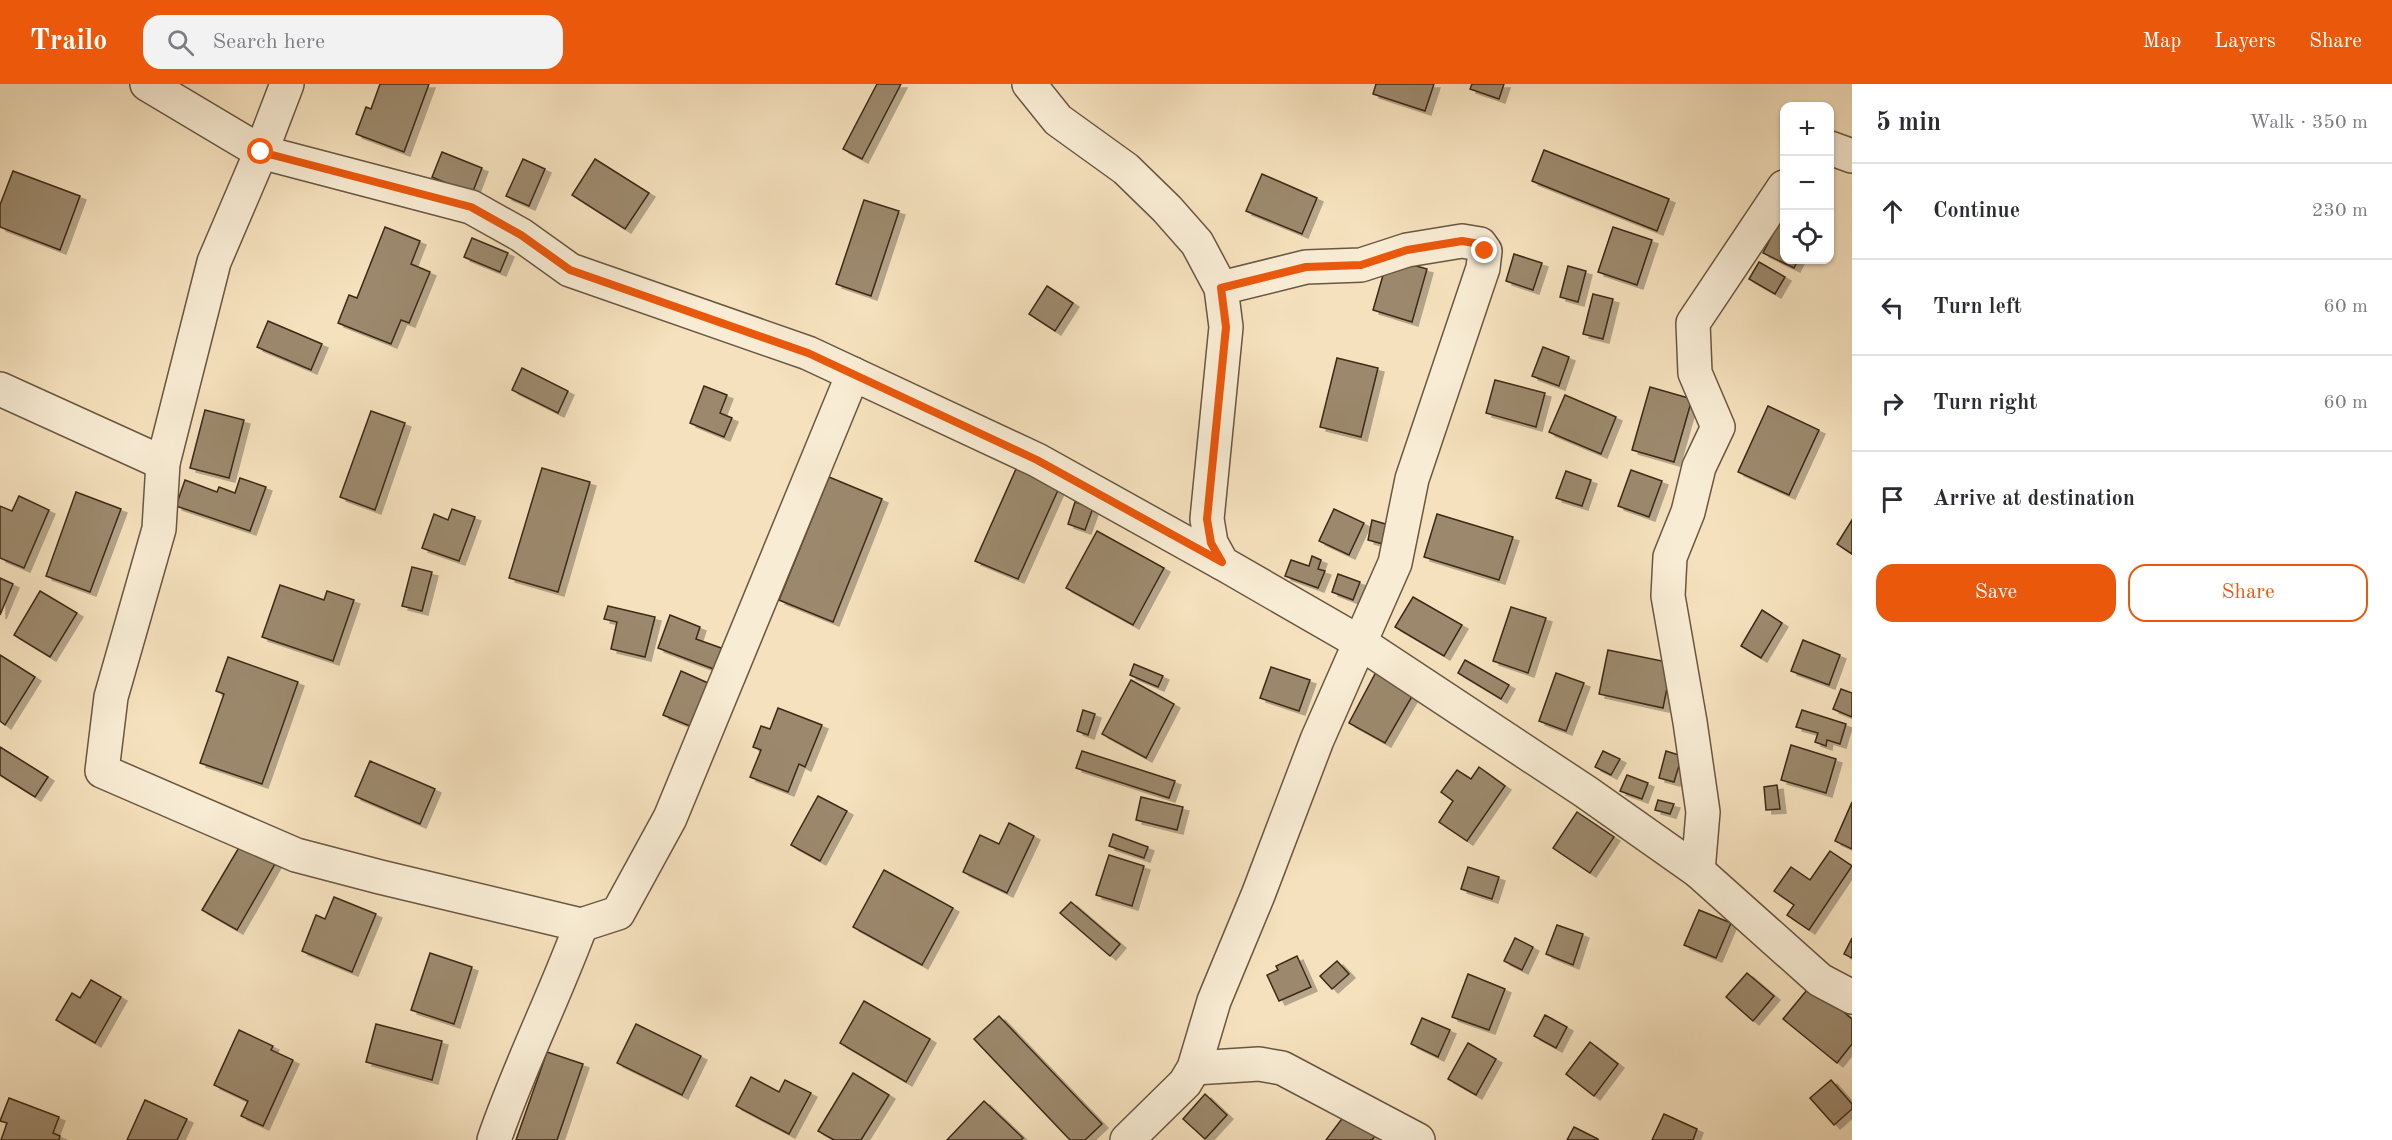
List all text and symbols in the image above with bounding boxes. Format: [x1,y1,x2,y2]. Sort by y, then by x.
search box [143,15,563,69]
icon: search [164,26,197,59]
text: Trailo [30,28,107,56]
text: Search here [212,31,325,53]
text: Map [2142,31,2181,52]
text: Layers [2214,31,2276,52]
text: Share [2309,31,2362,52]
map controls [1780,102,1834,264]
button: + [1780,102,1834,156]
text: 5 min [1876,110,1941,136]
text: Walk · 350 m [2249,113,2368,133]
route start [247,138,273,164]
button: − [1780,156,1834,210]
icon: ahead [1876,195,1909,228]
text: Continue [1933,200,2020,222]
text: 230 m [2312,201,2368,221]
button: locate [1780,210,1834,264]
route end [1471,237,1497,263]
icon: left [1876,291,1909,324]
text: Turn left [1933,296,2022,318]
text: 60 m [2323,297,2368,317]
icon: right [1876,387,1909,420]
text: Turn right [1933,392,2037,414]
text: 60 m [2323,393,2368,413]
icon: arrive [1876,483,1909,516]
text: Arrive at destination [1933,488,2135,510]
button: Save [1876,564,2116,622]
button: Share [2128,564,2368,622]

